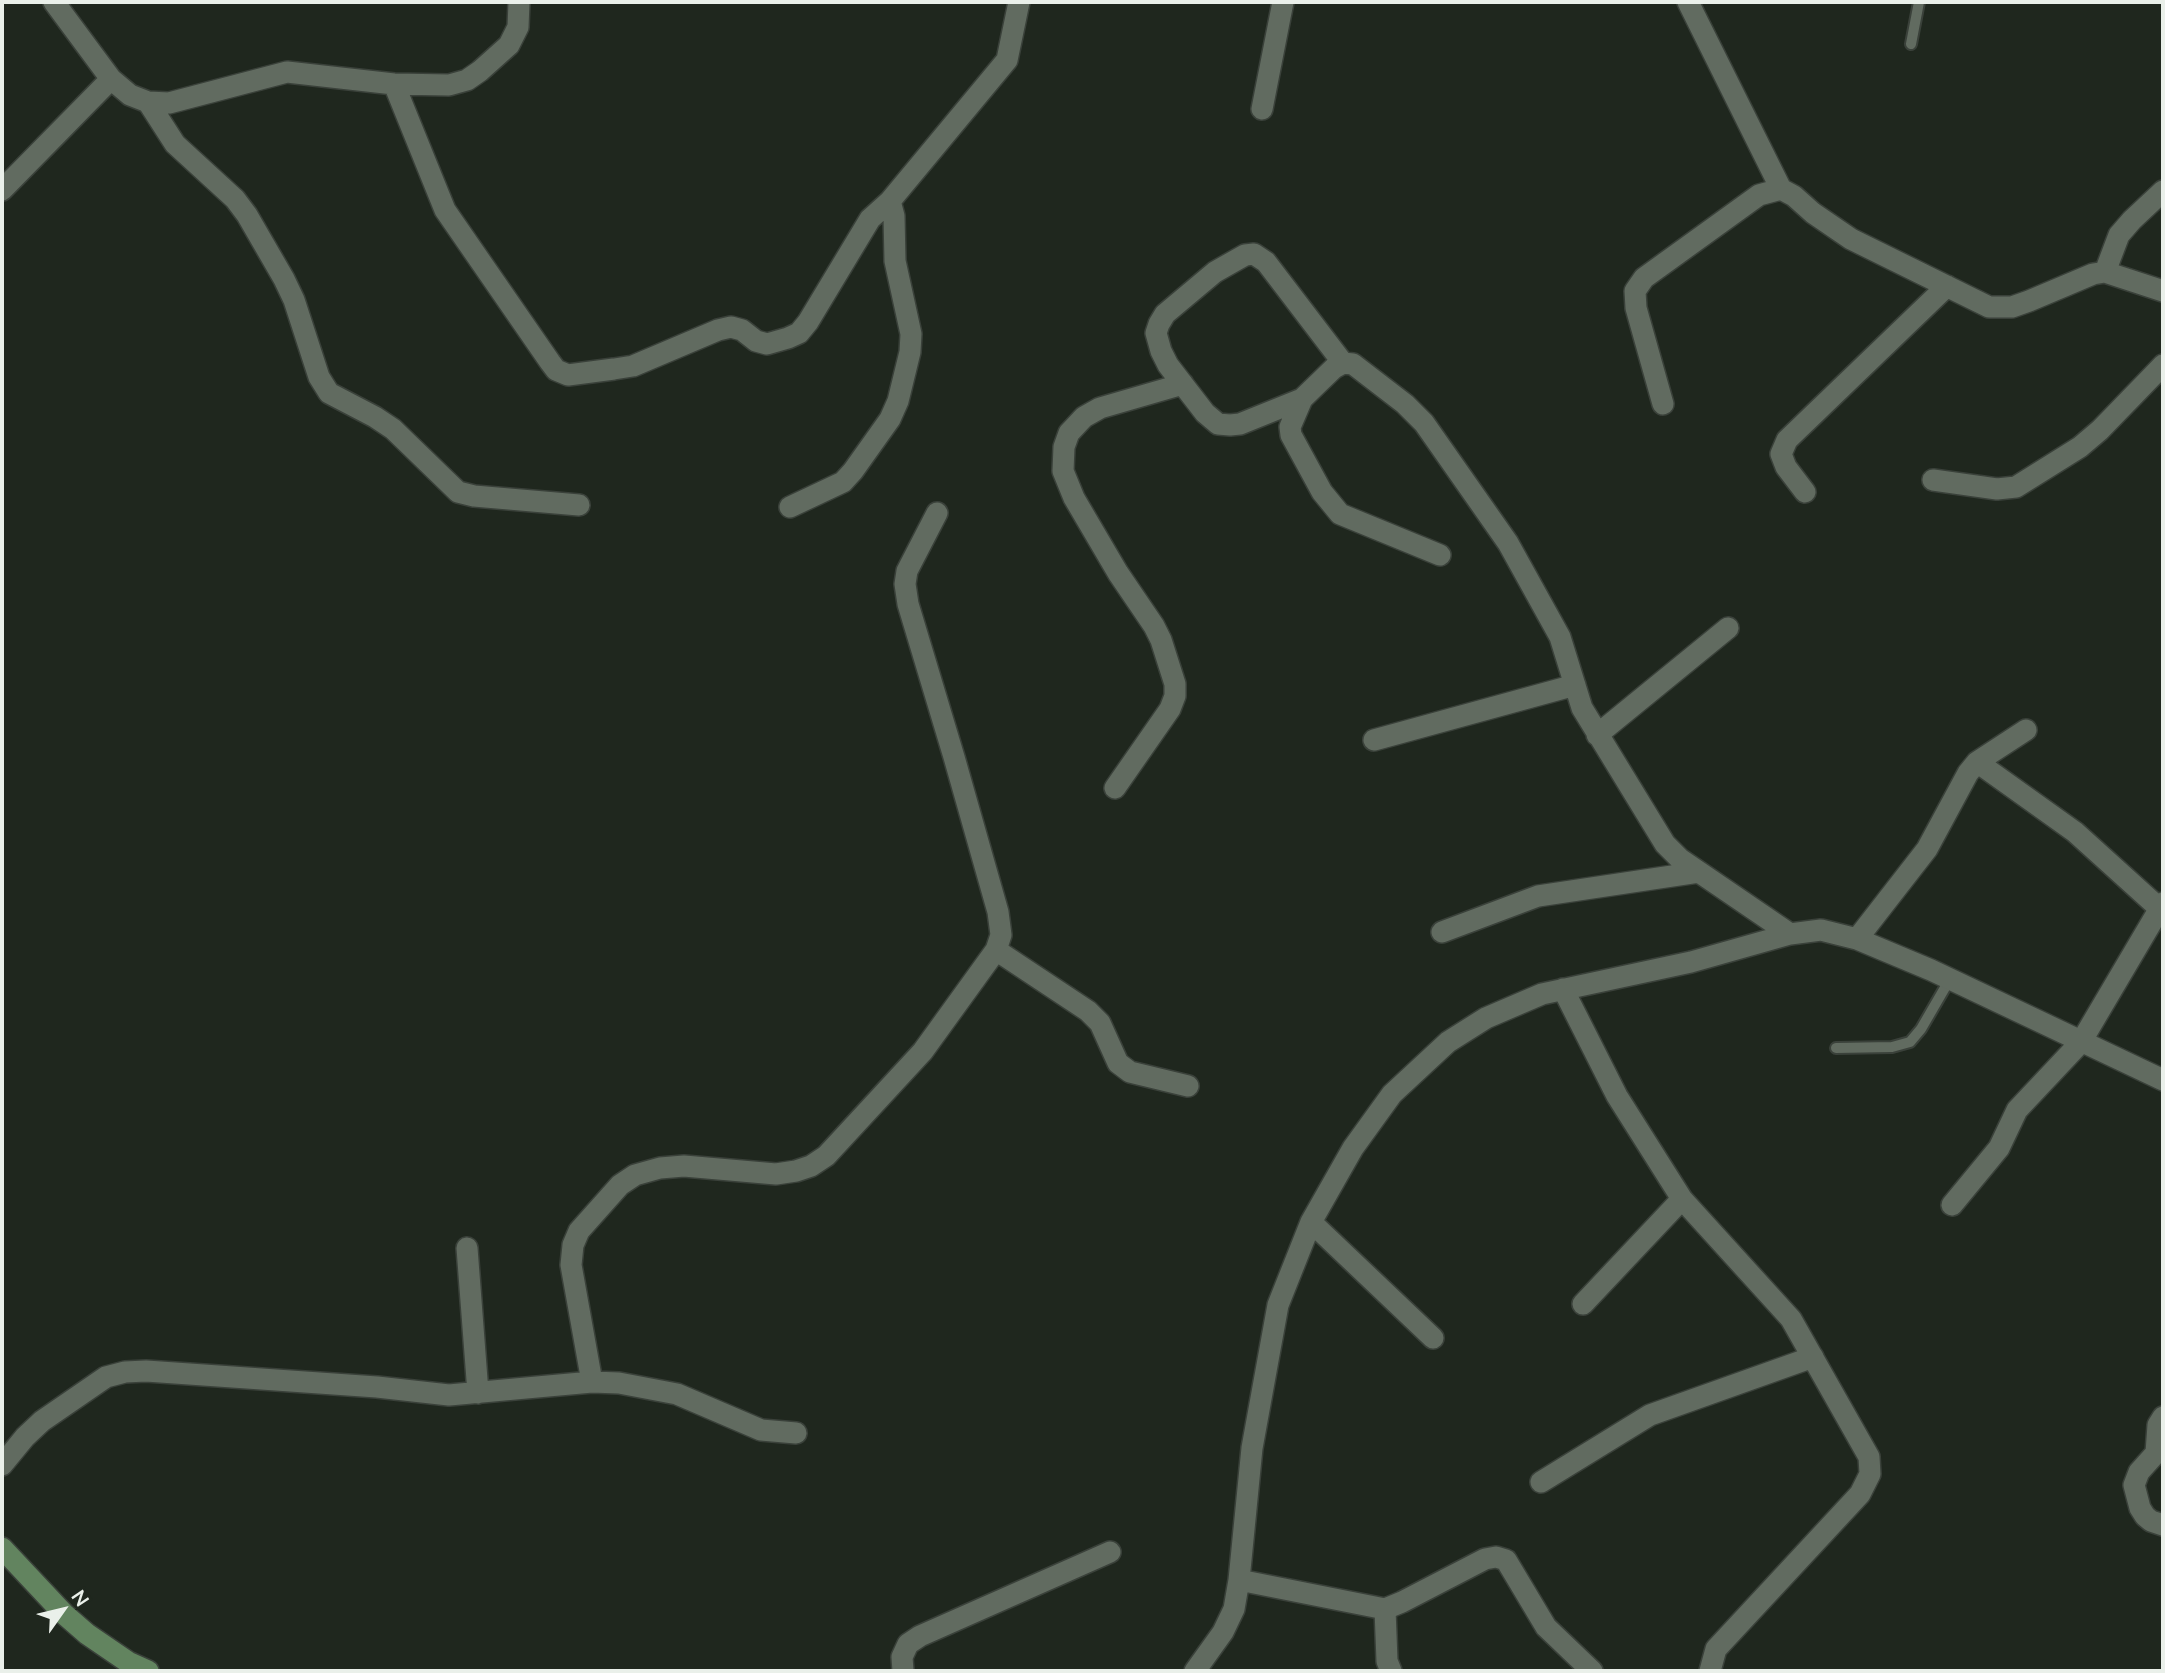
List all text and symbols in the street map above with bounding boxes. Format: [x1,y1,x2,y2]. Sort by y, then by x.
north arrow [28,1575,98,1645]
text: N [67,1585,94,1610]

